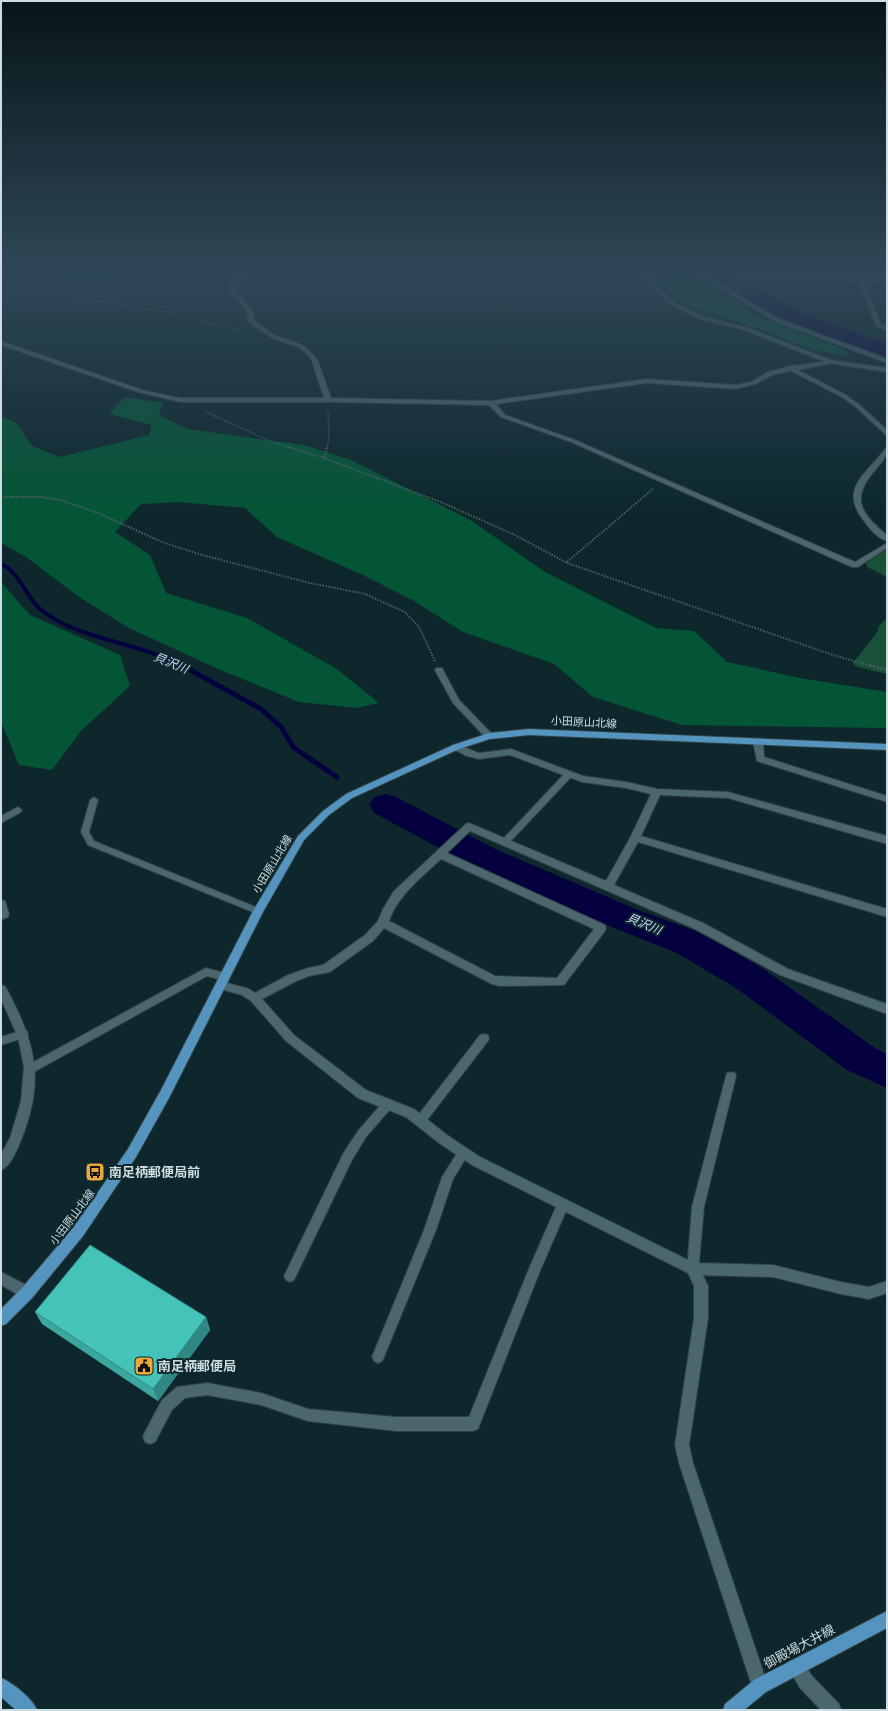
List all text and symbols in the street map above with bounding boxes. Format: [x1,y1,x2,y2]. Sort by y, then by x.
water label: 貝沢川 [151,650,192,679]
street label: 小田原山北線 [551,714,617,732]
street label: 小田原山北線 [250,833,296,896]
water label: 貝沢川 [624,911,665,940]
bus stop icon: 南足柄郵便局前 [84,1161,106,1183]
place label: 南足柄郵便局前 [109,1165,200,1182]
street label: 小田原山北線 [47,1187,98,1248]
public building icon: 南足柄郵便局 [133,1355,155,1377]
place label: 南足柄郵便局 [158,1359,236,1376]
street label: 御殿場大井線 [761,1622,838,1673]

